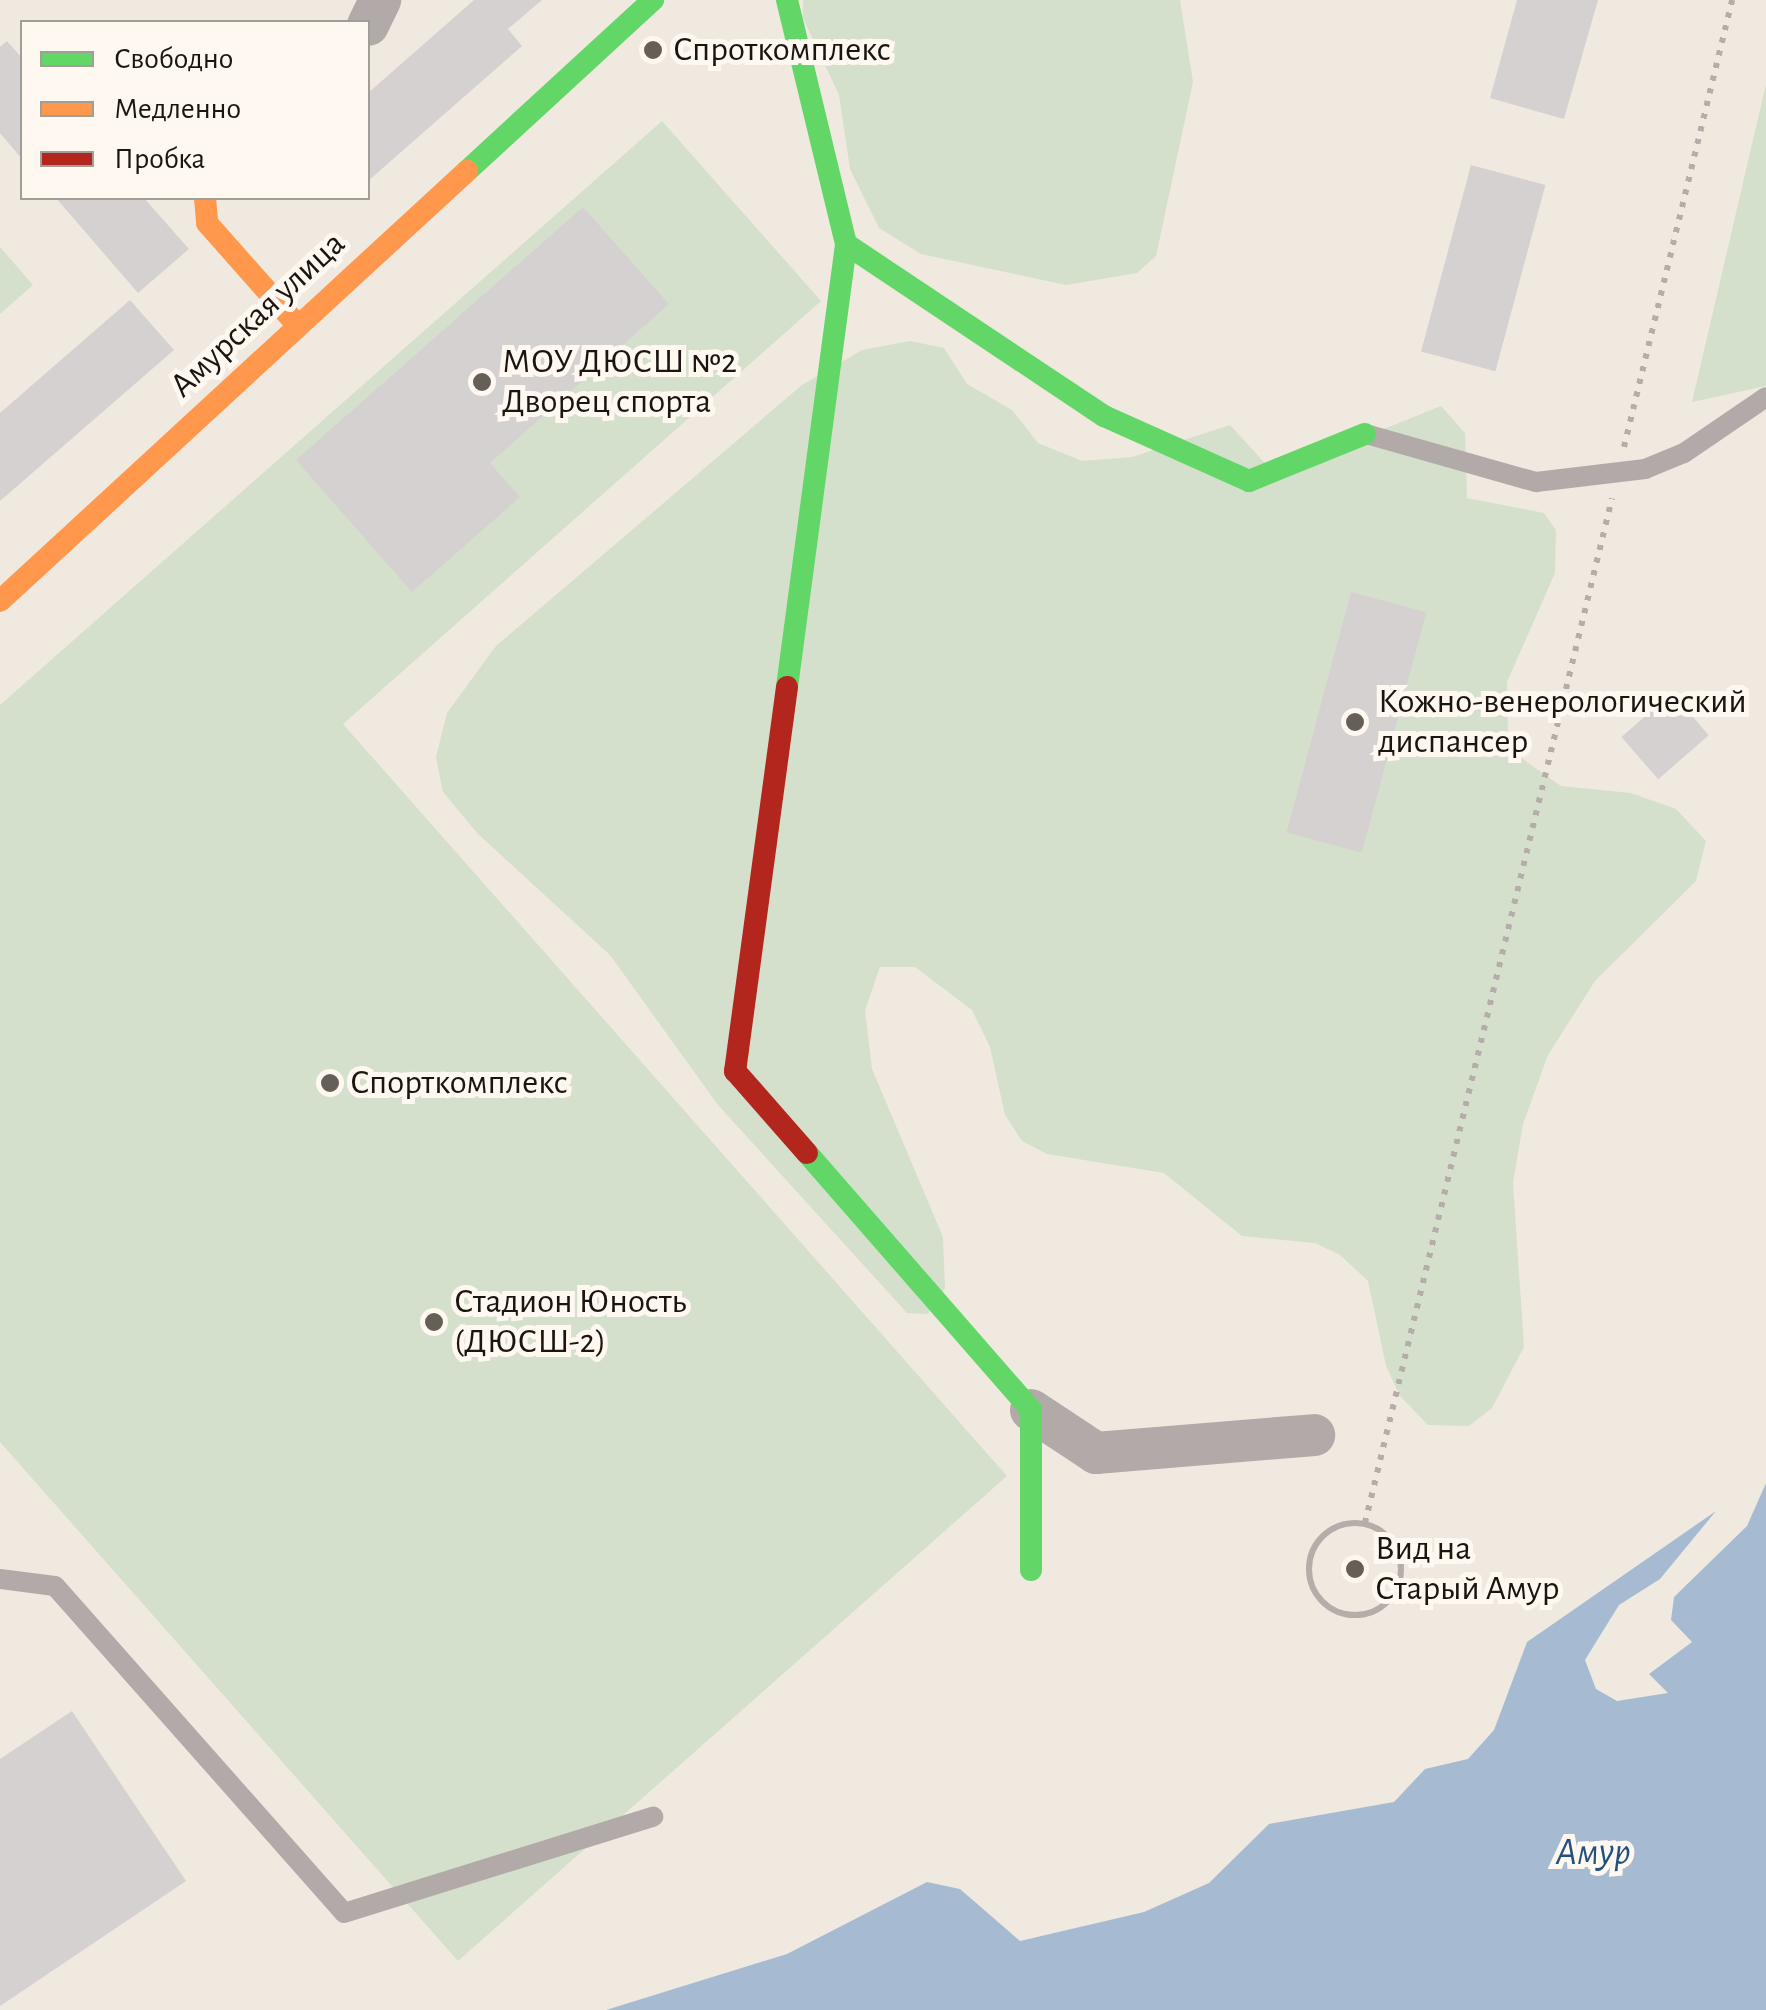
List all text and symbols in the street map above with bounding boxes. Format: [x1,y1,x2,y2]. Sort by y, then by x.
legend [20,20,370,200]
place label: Спроткомплекс [673,29,891,71]
marker: Спроткомплекс [642,39,664,61]
text: Свободно [114,44,233,74]
text: Медленно [114,94,241,124]
text: Пробка [114,144,205,174]
street label: Амурская улица [162,223,354,407]
place label: МОУ ДЮСШ №2 Дворец спорта [502,341,737,423]
marker: МОУ ДЮСШ №2 Дворец спорта [471,371,493,393]
place label: Кожно-венерологический диспансер [1378,681,1747,763]
marker: Кожно-венерологический диспансер [1342,709,1368,735]
place label: Спорткомплекс [350,1062,568,1104]
marker: Спорткомплекс [319,1072,341,1094]
place label: Стадион Юность (ДЮСШ-2) [454,1281,686,1363]
marker: Стадион Юность (ДЮСШ-2) [423,1311,445,1333]
place label: Вид на Старый Амур [1375,1528,1560,1610]
marker: Вид на Старый Амур [1344,1558,1366,1580]
water label: Амур [1556,1831,1630,1877]

